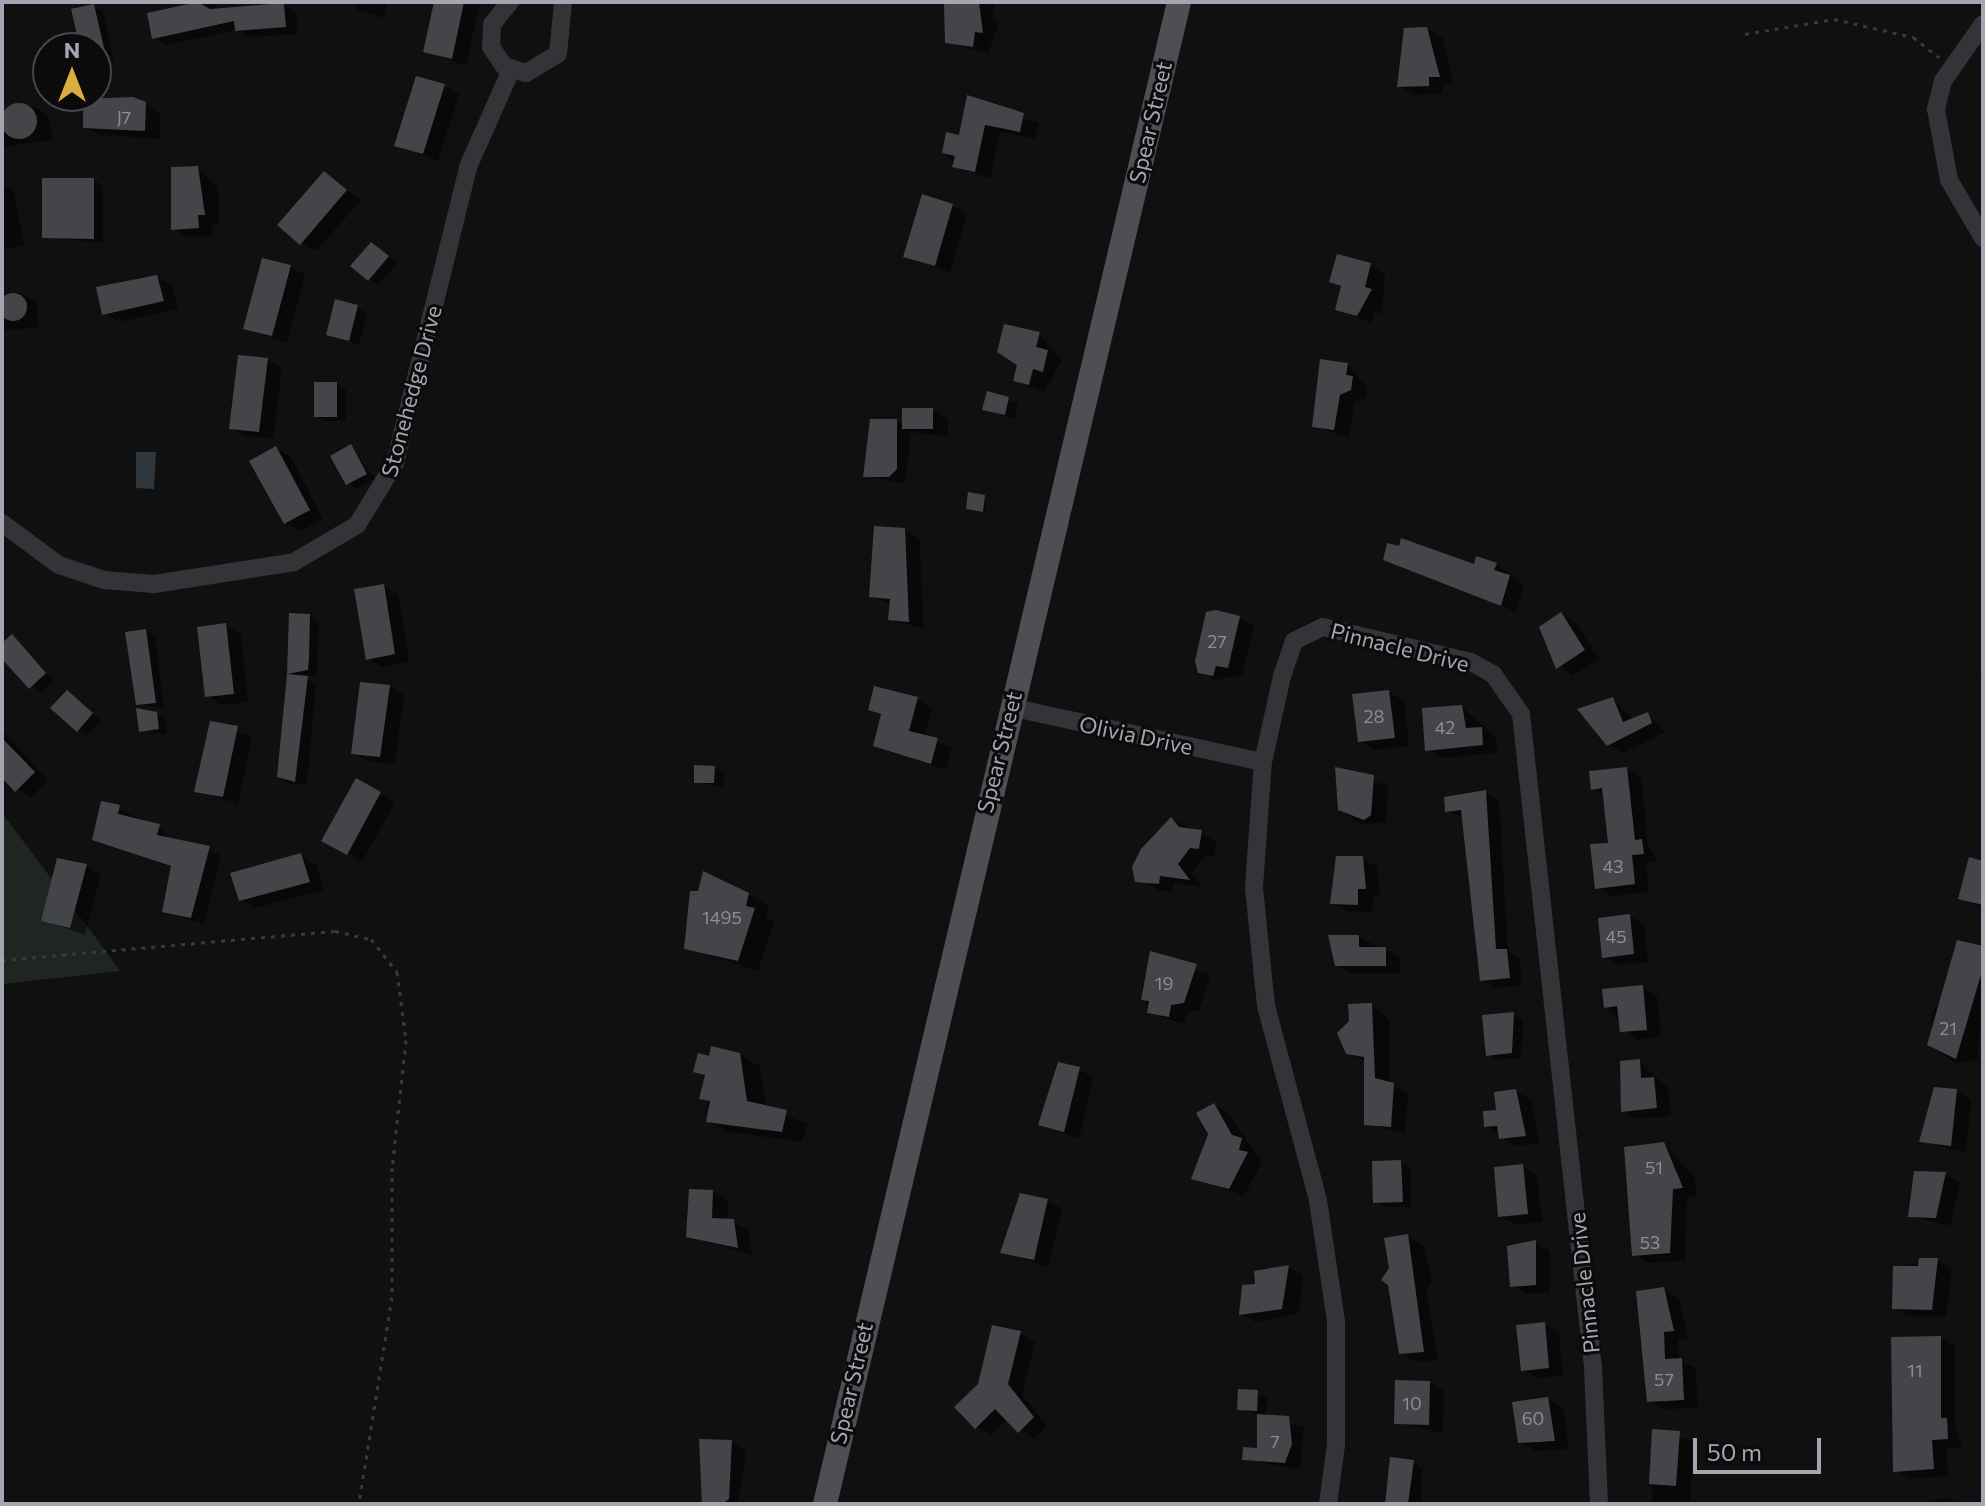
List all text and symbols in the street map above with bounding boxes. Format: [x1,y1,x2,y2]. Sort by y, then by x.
north arrow [32,32,112,112]
text: N [64,36,80,63]
street label: Spear Street [1123,59,1177,185]
house number: J7 [117,106,131,128]
street label: Stonehedge Drive [375,302,447,480]
street label: Pinnacle Drive [1328,617,1472,677]
house number: 27 [1207,630,1227,652]
street label: Spear Street [971,689,1027,815]
house number: 28 [1364,705,1384,727]
street label: Olivia Drive [1077,710,1195,760]
house number: 42 [1435,716,1455,738]
house number: 43 [1602,855,1624,877]
house number: 1495 [702,906,742,928]
house number: 45 [1605,925,1627,947]
house number: 19 [1155,972,1173,994]
house number: 21 [1939,1017,1957,1039]
house number: 51 [1645,1156,1663,1178]
street label: Pinnacle Drive [1563,1211,1605,1355]
house number: 53 [1640,1231,1660,1253]
street label: Spear Street [824,1320,878,1446]
house number: 11 [1907,1359,1923,1381]
house number: 57 [1654,1368,1674,1390]
house number: 10 [1402,1392,1422,1414]
house number: 60 [1522,1407,1544,1429]
scale bar [1697,1422,1825,1472]
house number: 7 [1270,1430,1280,1452]
text: 50 m [1707,1437,1762,1466]

